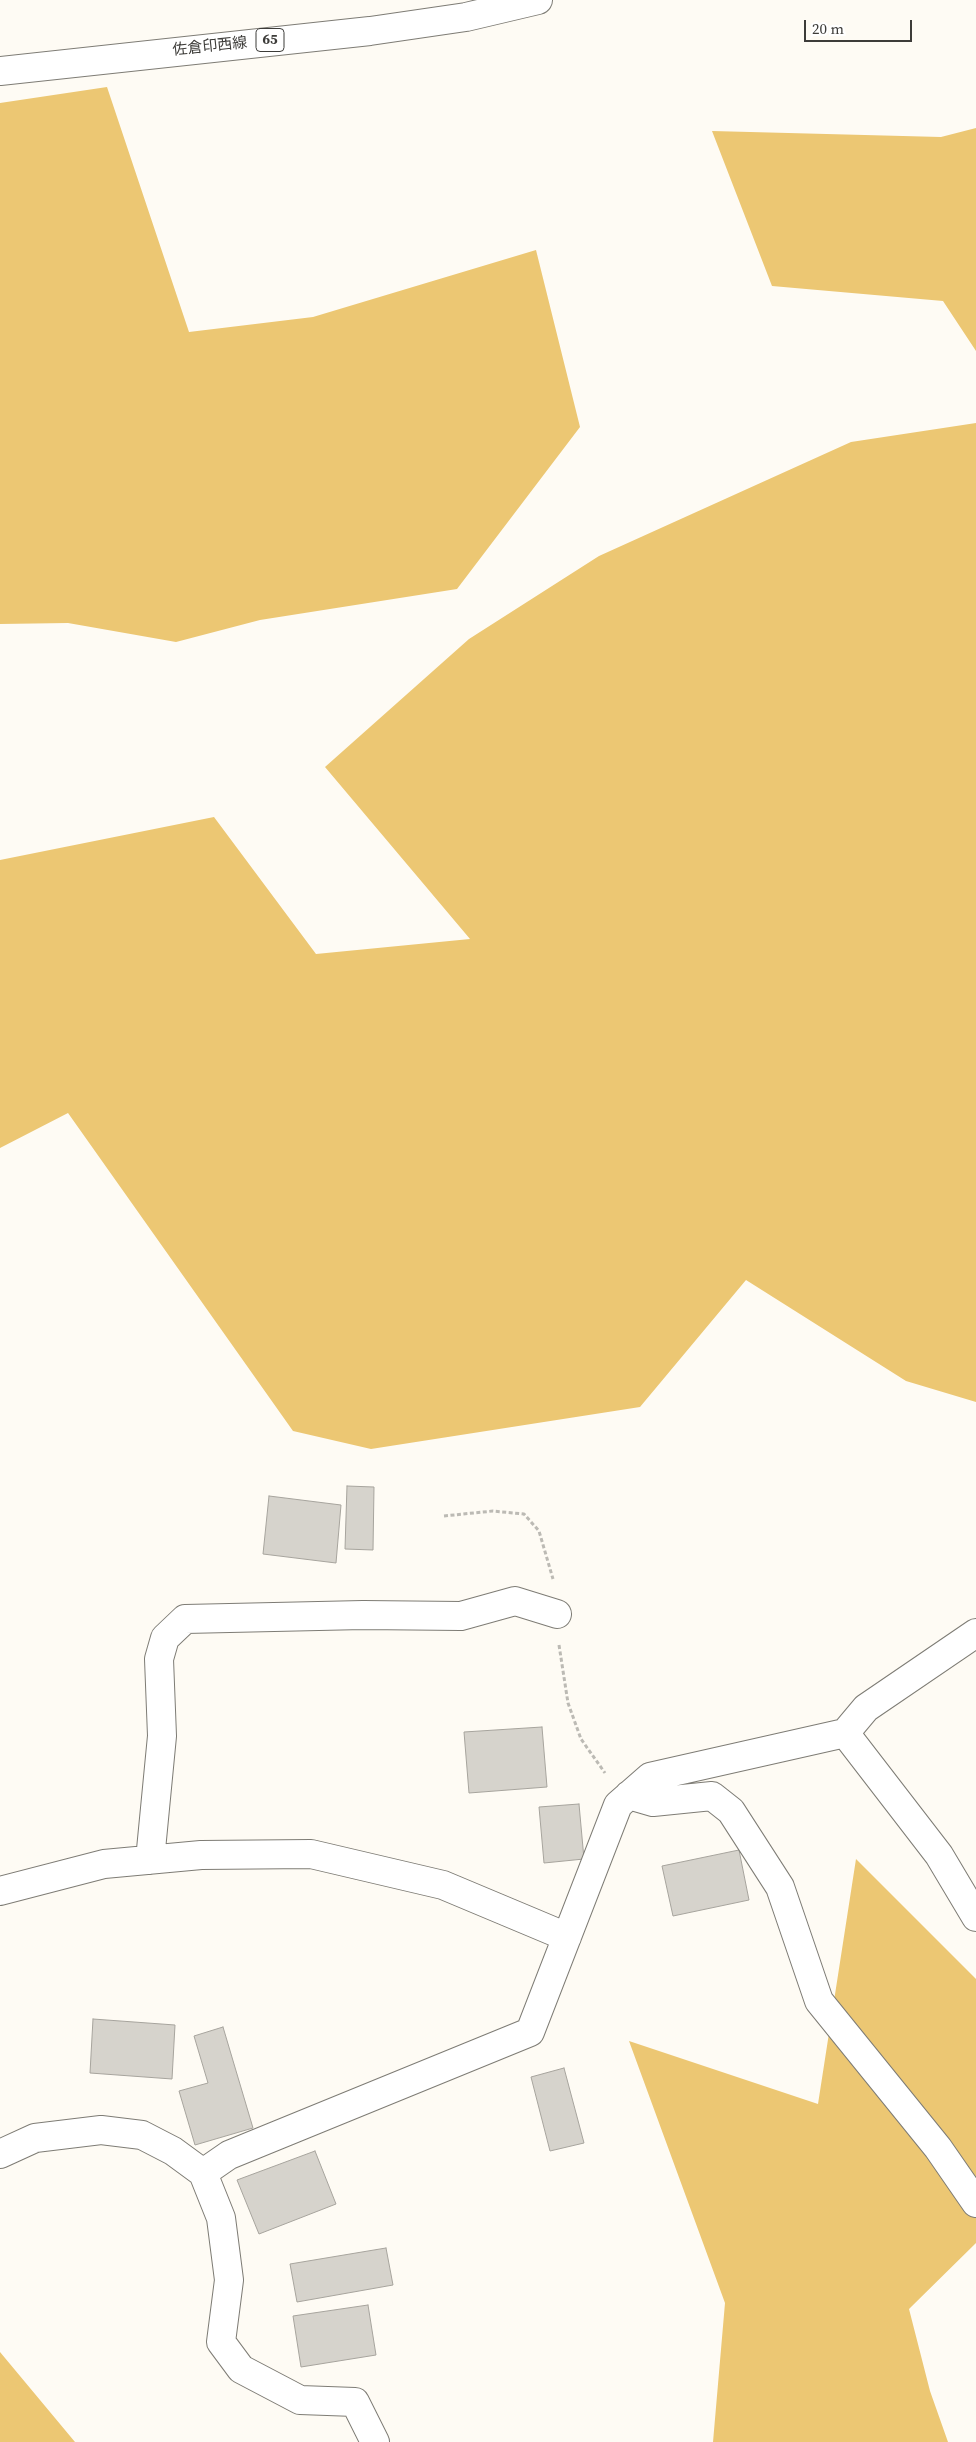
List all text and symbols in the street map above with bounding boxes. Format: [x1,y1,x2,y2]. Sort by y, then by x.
scale bar [806,10,914,42]
text: 20 m [812,18,844,39]
road number: 65 [256,28,284,52]
street label: 佐倉印西線 [172,34,248,60]

